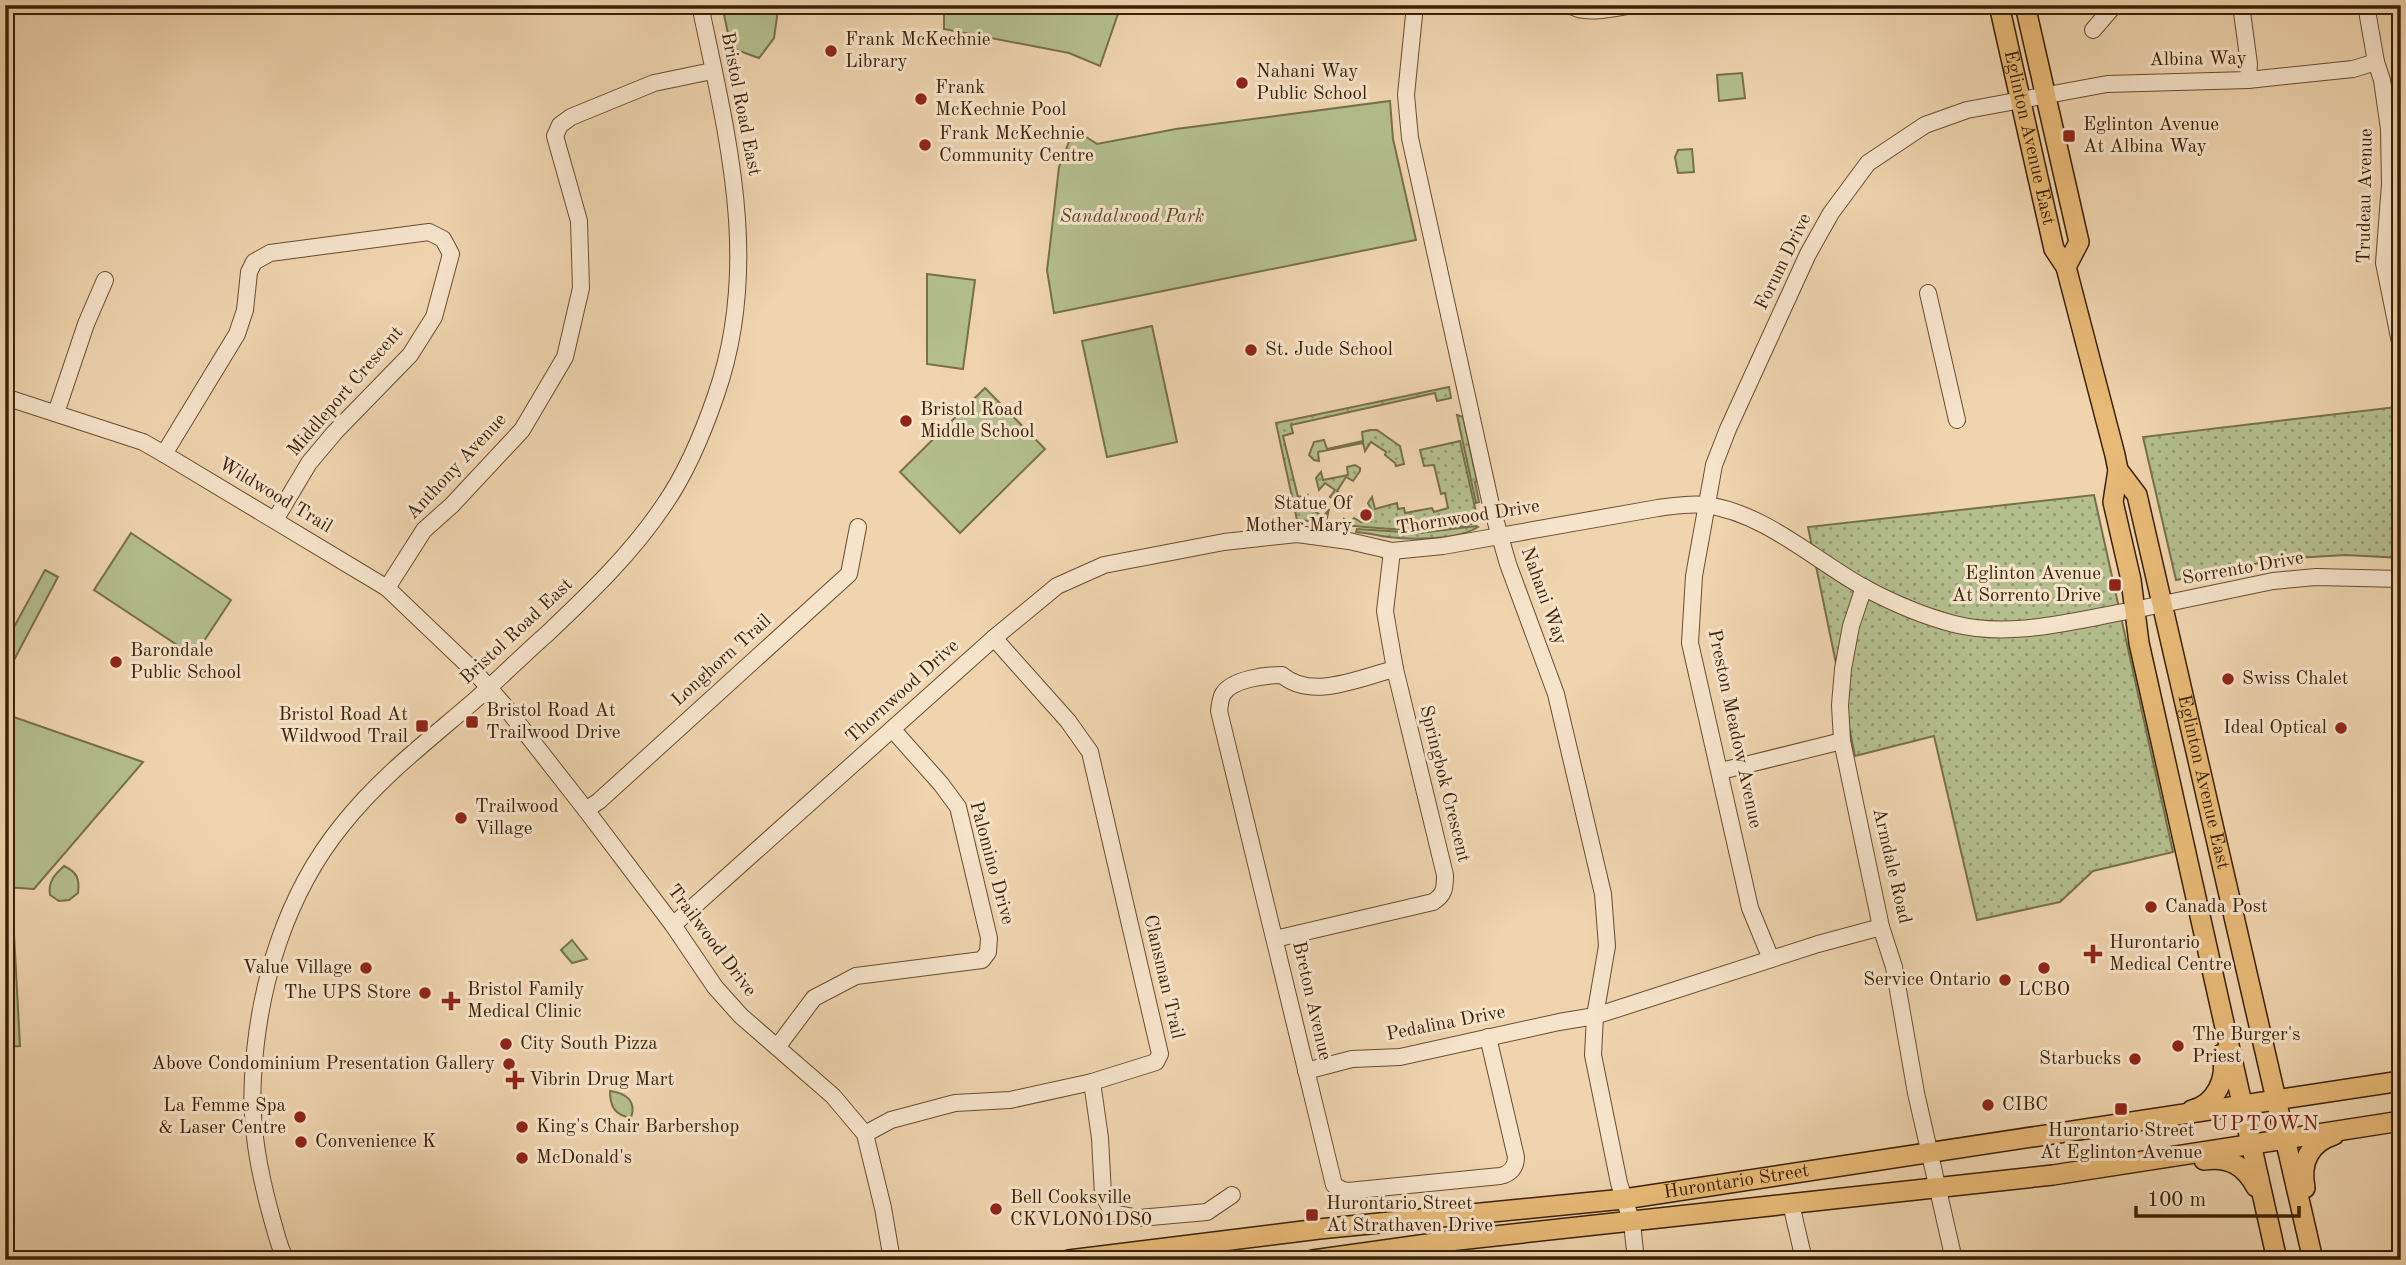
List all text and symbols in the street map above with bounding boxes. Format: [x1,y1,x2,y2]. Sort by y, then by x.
street label: Bristol Road East [717,31,763,177]
place label: Frank McKechnie Library [845,31,991,72]
marker: Frank McKechnie Library [823,43,839,59]
street label: Eglinton Avenue East [2000,48,2058,227]
street label: Albina Way [2149,50,2247,70]
place label: Nahani Way Public School [1256,63,1367,104]
marker: Nahani Way Public School [1234,75,1250,91]
place label: Frank McKechnie Pool [935,79,1066,120]
marker: Frank McKechnie Pool [913,91,929,107]
place label: Eglinton Avenue At Albina Way [2083,116,2219,157]
place label: Frank McKechnie Community Centre [939,125,1094,166]
marker: Eglinton Avenue At Albina Way [2061,128,2077,144]
street label: Trudeau Avenue [2355,128,2377,264]
marker: Frank McKechnie Community Centre [917,137,933,153]
park label: Sandalwood Park [1060,208,1204,227]
street label: Forum Drive [1752,211,1816,313]
street label: Middleport Crescent [285,323,407,461]
place label: St. Jude School [1265,341,1393,360]
marker: St. Jude School [1243,342,1259,358]
place label: Bristol Road Middle School [920,401,1034,442]
street label: Anthony Avenue [403,410,511,524]
marker: Bristol Road Middle School [898,413,914,429]
street label: Wildwood Trail [215,455,335,537]
place label: Statue Of Mother Mary [1245,495,1353,536]
street label: Thornwood Drive [1395,497,1541,539]
marker: Statue Of Mother Mary [1358,507,1374,523]
street label: Nahani Way [1517,545,1569,647]
street label: Sorrento Drive [2181,549,2305,589]
place label: Eglinton Avenue At Sorrento Drive [1952,565,2101,606]
street label: Bristol Road East [457,575,577,689]
marker: Eglinton Avenue At Sorrento Drive [2107,577,2123,593]
street label: Longhorn Trail [669,612,775,710]
street label: Preston Meadow Avenue [1704,628,1764,830]
street label: Thornwood Drive [843,636,963,748]
place label: Barondale Public School [130,642,241,683]
marker: Barondale Public School [108,654,124,670]
place label: Swiss Chalet [2242,670,2348,689]
marker: Swiss Chalet [2220,671,2236,687]
street label: Eglinton Avenue East [2174,693,2232,871]
place label: Bristol Road At Trailwood Drive [486,702,621,743]
street label: Springbok Crescent [1415,704,1473,864]
place label: Bristol Road At Wildwood Trail [278,706,408,747]
marker: Bristol Road At Trailwood Drive [464,714,480,730]
marker: Bristol Road At Wildwood Trail [414,718,430,734]
place label: Ideal Optical [2223,719,2327,738]
marker: Ideal Optical [2333,720,2349,736]
place label: Trailwood Village [475,798,559,839]
street label: Palomino Drive [965,799,1017,927]
street label: Armdale Road [1868,806,1914,926]
marker: Trailwood Village [453,810,469,826]
street label: Trailwood Drive [663,882,759,1000]
place label: Canada Post [2165,898,2268,917]
marker: Canada Post [2143,899,2159,915]
street label: Clansman Trail [1139,913,1187,1041]
place label: Hurontario Medical Centre [2109,934,2232,975]
street label: Breton Avenue [1288,940,1334,1062]
marker: Hurontario Medical Centre [2083,944,2103,964]
place label: Value Village [243,959,352,978]
marker: Value Village [358,960,374,976]
marker: LCBO [2036,960,2052,976]
place label: Service Ontario [1863,971,1991,990]
marker: Service Ontario [1997,972,2013,988]
place label: Bristol Family Medical Clinic [467,981,584,1022]
place label: LCBO [2018,981,2070,1000]
place label: The UPS Store [284,984,411,1003]
marker: The UPS Store [417,985,433,1001]
marker: Bristol Family Medical Clinic [441,991,461,1011]
street label: Pedalina Drive [1385,1003,1507,1045]
place label: The Burger's Priest [2192,1026,2301,1067]
place label: City South Pizza [520,1035,658,1054]
marker: City South Pizza [498,1036,514,1052]
marker: The Burger's Priest [2170,1038,2186,1054]
place label: Starbucks [2039,1050,2121,1069]
marker: Starbucks [2127,1051,2143,1067]
place label: Above Condominium Presentation Gallery [152,1055,495,1074]
marker: Above Condominium Presentation Gallery [501,1056,517,1072]
place label: Vibrin Drug Mart [529,1071,674,1090]
marker: Vibrin Drug Mart [507,1072,523,1088]
place label: CIBC [2002,1096,2048,1115]
place label: La Femme Spa & Laser Centre [159,1097,287,1138]
marker: CIBC [1980,1097,1996,1113]
marker: Hurontario Street At Eglinton Avenue [2113,1101,2129,1117]
marker: La Femme Spa & Laser Centre [292,1109,308,1125]
district label: UPTOWN [2211,1114,2321,1135]
place label: King's Chair Barbershop [536,1118,739,1137]
marker: King's Chair Barbershop [514,1119,530,1135]
place label: Hurontario Street At Eglinton Avenue [2040,1122,2202,1163]
place label: Convenience K [315,1133,436,1152]
marker: Convenience K [293,1134,309,1150]
place label: McDonald's [536,1149,632,1168]
marker: McDonald's [514,1150,530,1166]
street label: Hurontario Street [1662,1162,1810,1202]
scale bar [2136,1174,2299,1218]
place label: Bell Cooksville CKVLON01DS0 [1010,1189,1152,1230]
text: 100 m [2147,1190,2206,1211]
place label: Hurontario Street At Strathaven Drive [1326,1195,1493,1236]
marker: Bell Cooksville CKVLON01DS0 [988,1201,1004,1217]
marker: Hurontario Street At Strathaven Drive [1304,1207,1320,1223]

